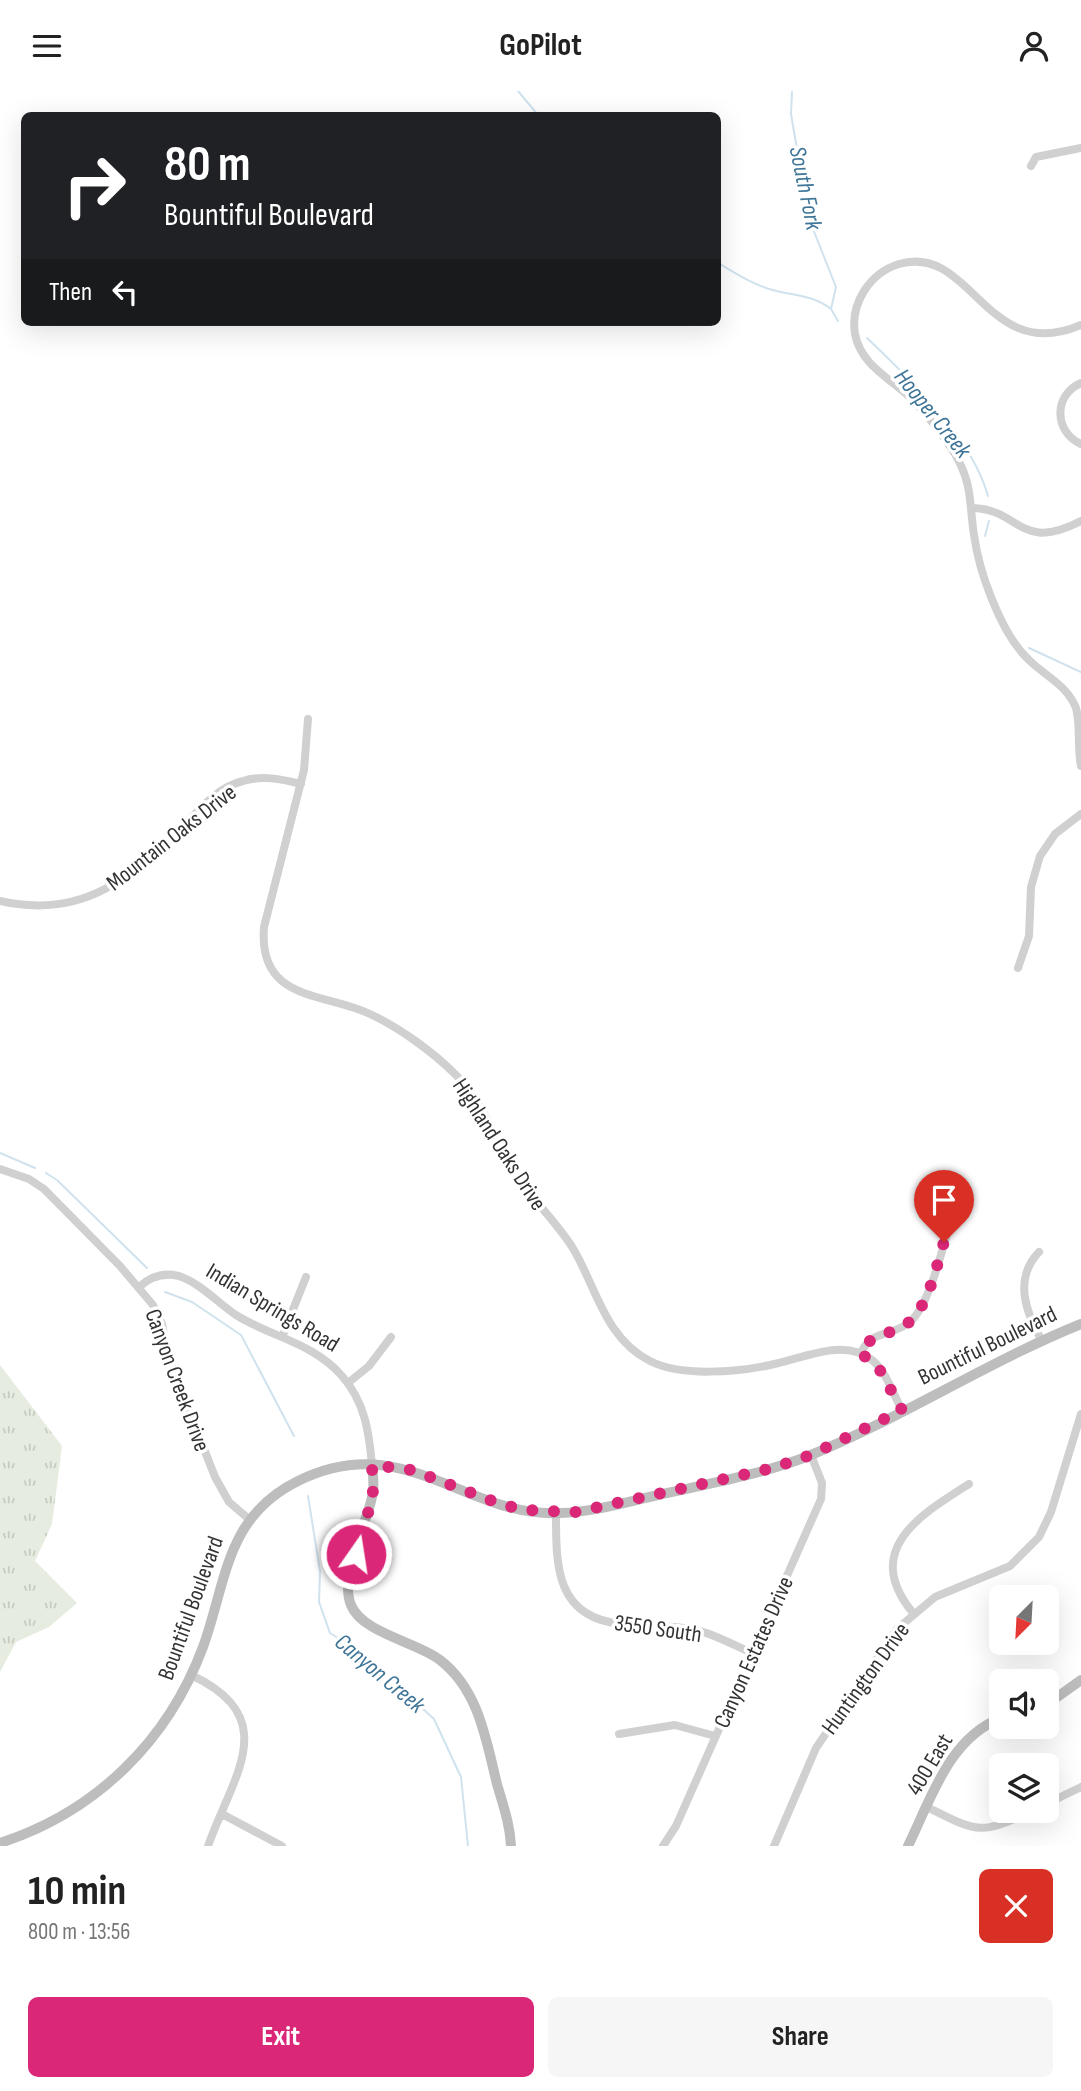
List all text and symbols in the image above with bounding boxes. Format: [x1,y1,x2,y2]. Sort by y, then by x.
text: GoPilot [499,26,582,65]
icon: menu [28,27,66,65]
icon: person [1015,27,1053,65]
text: 80 m [164,136,251,195]
icon: right [49,140,140,231]
water label: South Fork [783,144,829,234]
text: Bountiful Boulevard [164,196,374,235]
icon: left [106,273,144,311]
text: Then [49,277,92,308]
water label: Hooper Creek [888,363,978,465]
street label: Mountain Oaks Drive [101,778,242,897]
street label: Highland Oaks Drive [446,1073,552,1216]
pin [914,1170,974,1242]
icon: arrive [925,1181,963,1219]
street label: Indian Springs Road [201,1257,344,1359]
street label: Bountiful Boulevard [913,1300,1061,1392]
street label: Canyon Creek Drive [138,1305,216,1455]
position arrow [319,1517,393,1591]
street label: Bountiful Boulevard [152,1533,230,1684]
street label: Canyon Estates Drive [708,1572,800,1732]
north arrow [989,1585,1059,1655]
map controls [989,1585,1059,1823]
street label: 3550 South [612,1609,703,1649]
street label: Huntington Drive [816,1617,916,1740]
water label: Canyon Creek [329,1627,431,1720]
button: sound [989,1669,1059,1739]
street label: 400 East [901,1729,959,1800]
button: layers [989,1753,1059,1823]
text: 10 min [28,1866,126,1917]
button: close [979,1869,1053,1943]
text: 800 m · 13:56 [28,1918,130,1946]
button: Exit [28,1997,534,2077]
button: Share [548,1997,1053,2077]

